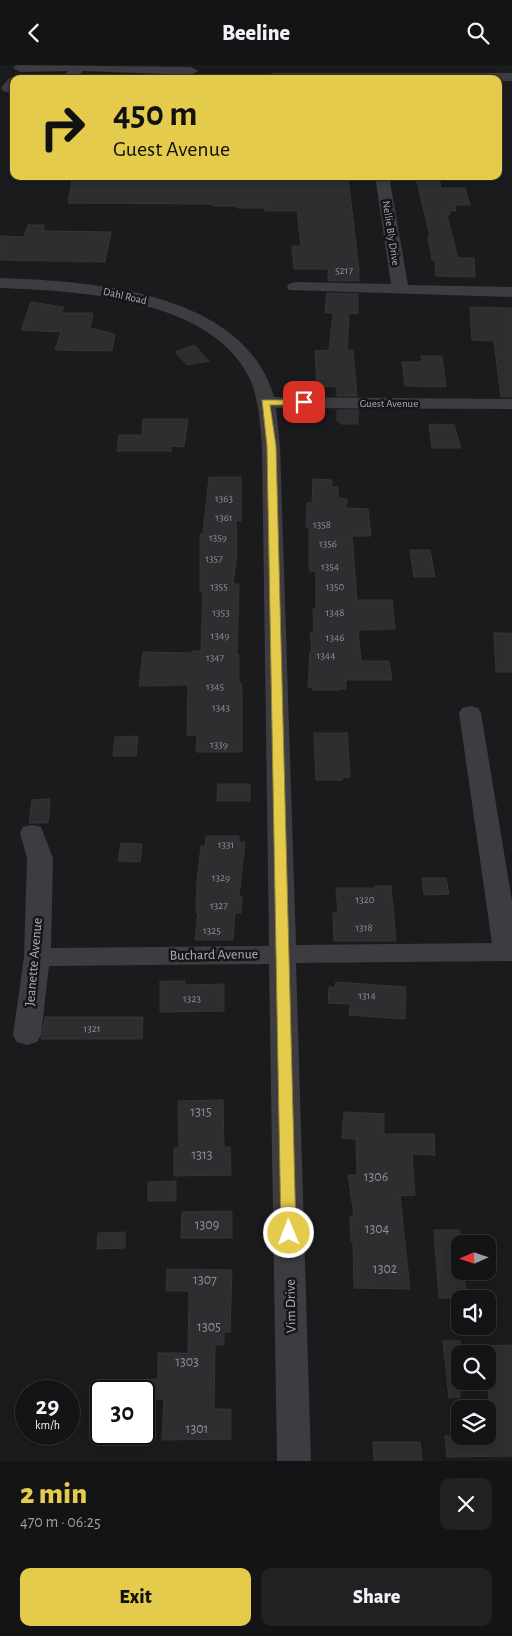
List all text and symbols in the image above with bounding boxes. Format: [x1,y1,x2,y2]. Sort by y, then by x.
icon: back [20,19,48,47]
icon: search [464,19,492,47]
text: Beeline [222,22,290,44]
icon: right [30,95,95,160]
text: 450 m [113,97,198,132]
text: Guest Avenue [113,138,230,160]
street label: Nellie Bly Drive [380,200,402,266]
house number: 5217 [335,265,353,276]
street label: Dahl Road [102,286,148,306]
pin [283,381,325,423]
icon: arrive [290,388,318,416]
street label: Guest Avenue [360,398,418,409]
house number: 1363 [215,493,233,504]
house number: 1361 [215,512,233,523]
house number: 1358 [313,519,331,530]
house number: 1359 [209,532,227,543]
house number: 1356 [319,538,337,549]
house number: 1357 [205,553,223,564]
house number: 1354 [321,561,339,572]
house number: 1355 [210,581,228,592]
house number: 1350 [326,581,345,592]
house number: 1353 [212,607,230,618]
house number: 1348 [326,607,344,618]
house number: 1349 [211,630,229,641]
house number: 1346 [326,632,344,643]
house number: 1344 [317,650,335,661]
house number: 1347 [206,652,225,663]
house number: 1345 [206,681,224,692]
house number: 1343 [212,702,231,713]
house number: 1339 [210,739,228,750]
house number: 1331 [218,839,234,850]
house number: 1329 [212,872,230,883]
house number: 1320 [355,894,375,905]
house number: 1327 [210,900,228,911]
street label: Jeanette Avenue [23,917,45,1007]
house number: 1318 [355,922,373,933]
house number: 1325 [203,925,221,936]
street label: Buchard Avenue [170,947,258,963]
house number: 1314 [358,990,376,1001]
house number: 1323 [183,993,201,1004]
house number: 1321 [83,1023,101,1034]
house number: 1315 [190,1105,212,1119]
house number: 1313 [191,1148,213,1162]
house number: 1306 [364,1170,388,1184]
position arrow [262,1206,314,1258]
house number: 1309 [195,1218,219,1232]
house number: 1304 [365,1222,390,1236]
north arrow [451,1235,496,1280]
map controls [451,1235,496,1445]
house number: 1302 [373,1262,397,1276]
house number: 1307 [193,1273,217,1287]
street label: Vim Drive [284,1279,298,1333]
button: sound [451,1290,496,1335]
house number: 1305 [197,1320,221,1334]
button: search [451,1345,496,1390]
house number: 1303 [175,1355,199,1369]
speed limit sign: 30 [90,1380,155,1445]
text: 29 [36,1394,59,1419]
button: layers [451,1400,496,1445]
text: km/h [35,1419,60,1431]
house number: 1301 [186,1422,208,1436]
button: close [440,1478,492,1530]
text: 2 min [20,1479,87,1509]
text: 470 m · 06:25 [20,1514,101,1530]
button: Exit [20,1568,251,1626]
button: Share [261,1568,492,1626]

